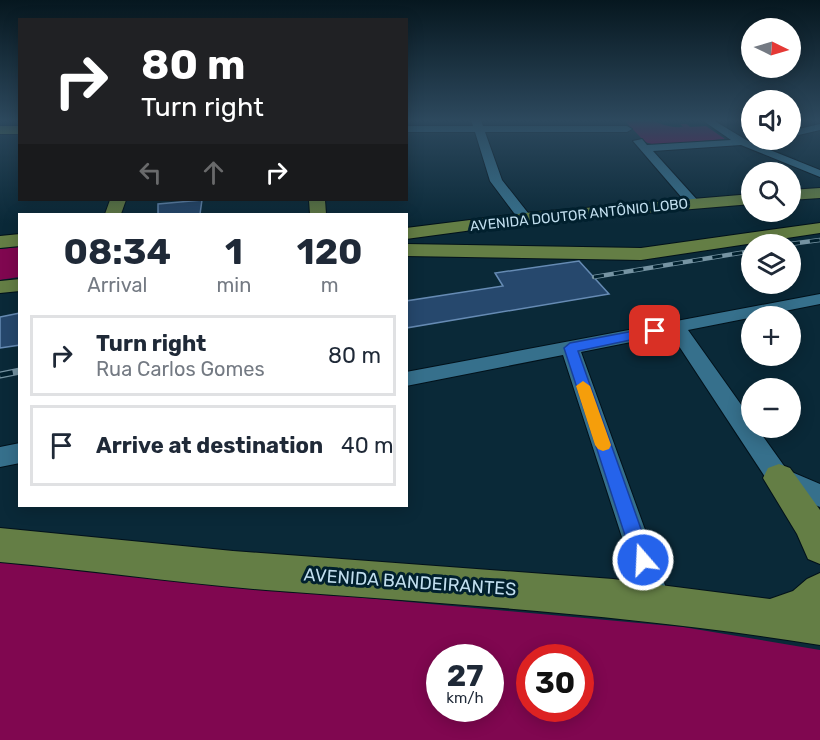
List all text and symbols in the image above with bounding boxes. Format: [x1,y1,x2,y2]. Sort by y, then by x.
north arrow [741,18,801,78]
map controls [741,18,801,438]
text: 80 m [141,40,245,90]
icon: right [42,42,120,120]
button: sound [741,90,801,150]
text: Turn right [141,91,264,123]
icon: left [134,156,167,189]
icon: ahead [197,156,230,189]
icon: right [260,156,293,189]
button: search [741,162,801,222]
street label: AVENIDA DOUTOR ANTÔNIO LOBO [469,194,689,235]
text: 08:34 [63,230,171,273]
text: 1 [225,230,243,273]
text: 120 [297,230,363,273]
button: layers [741,234,801,294]
text: Arrival [87,273,147,297]
text: min [217,273,251,297]
text: m [321,273,339,297]
pin [629,305,680,356]
button: + [741,306,801,366]
icon: arrive [638,314,671,347]
text: Turn right [96,330,206,357]
icon: right [45,339,78,372]
text: 80 m [328,342,381,369]
text: Rua Carlos Gomes [96,357,265,381]
button: − [741,378,801,438]
icon: arrive [45,429,78,462]
text: Arrive at destination [96,432,323,459]
text: 40 m [341,432,394,459]
position arrow [611,528,675,592]
street label: AVENIDA BANDEIRANTES [303,564,517,600]
speed limit sign: 30 [516,644,594,722]
text: 27 [447,658,483,694]
text: km/h [446,689,484,707]

